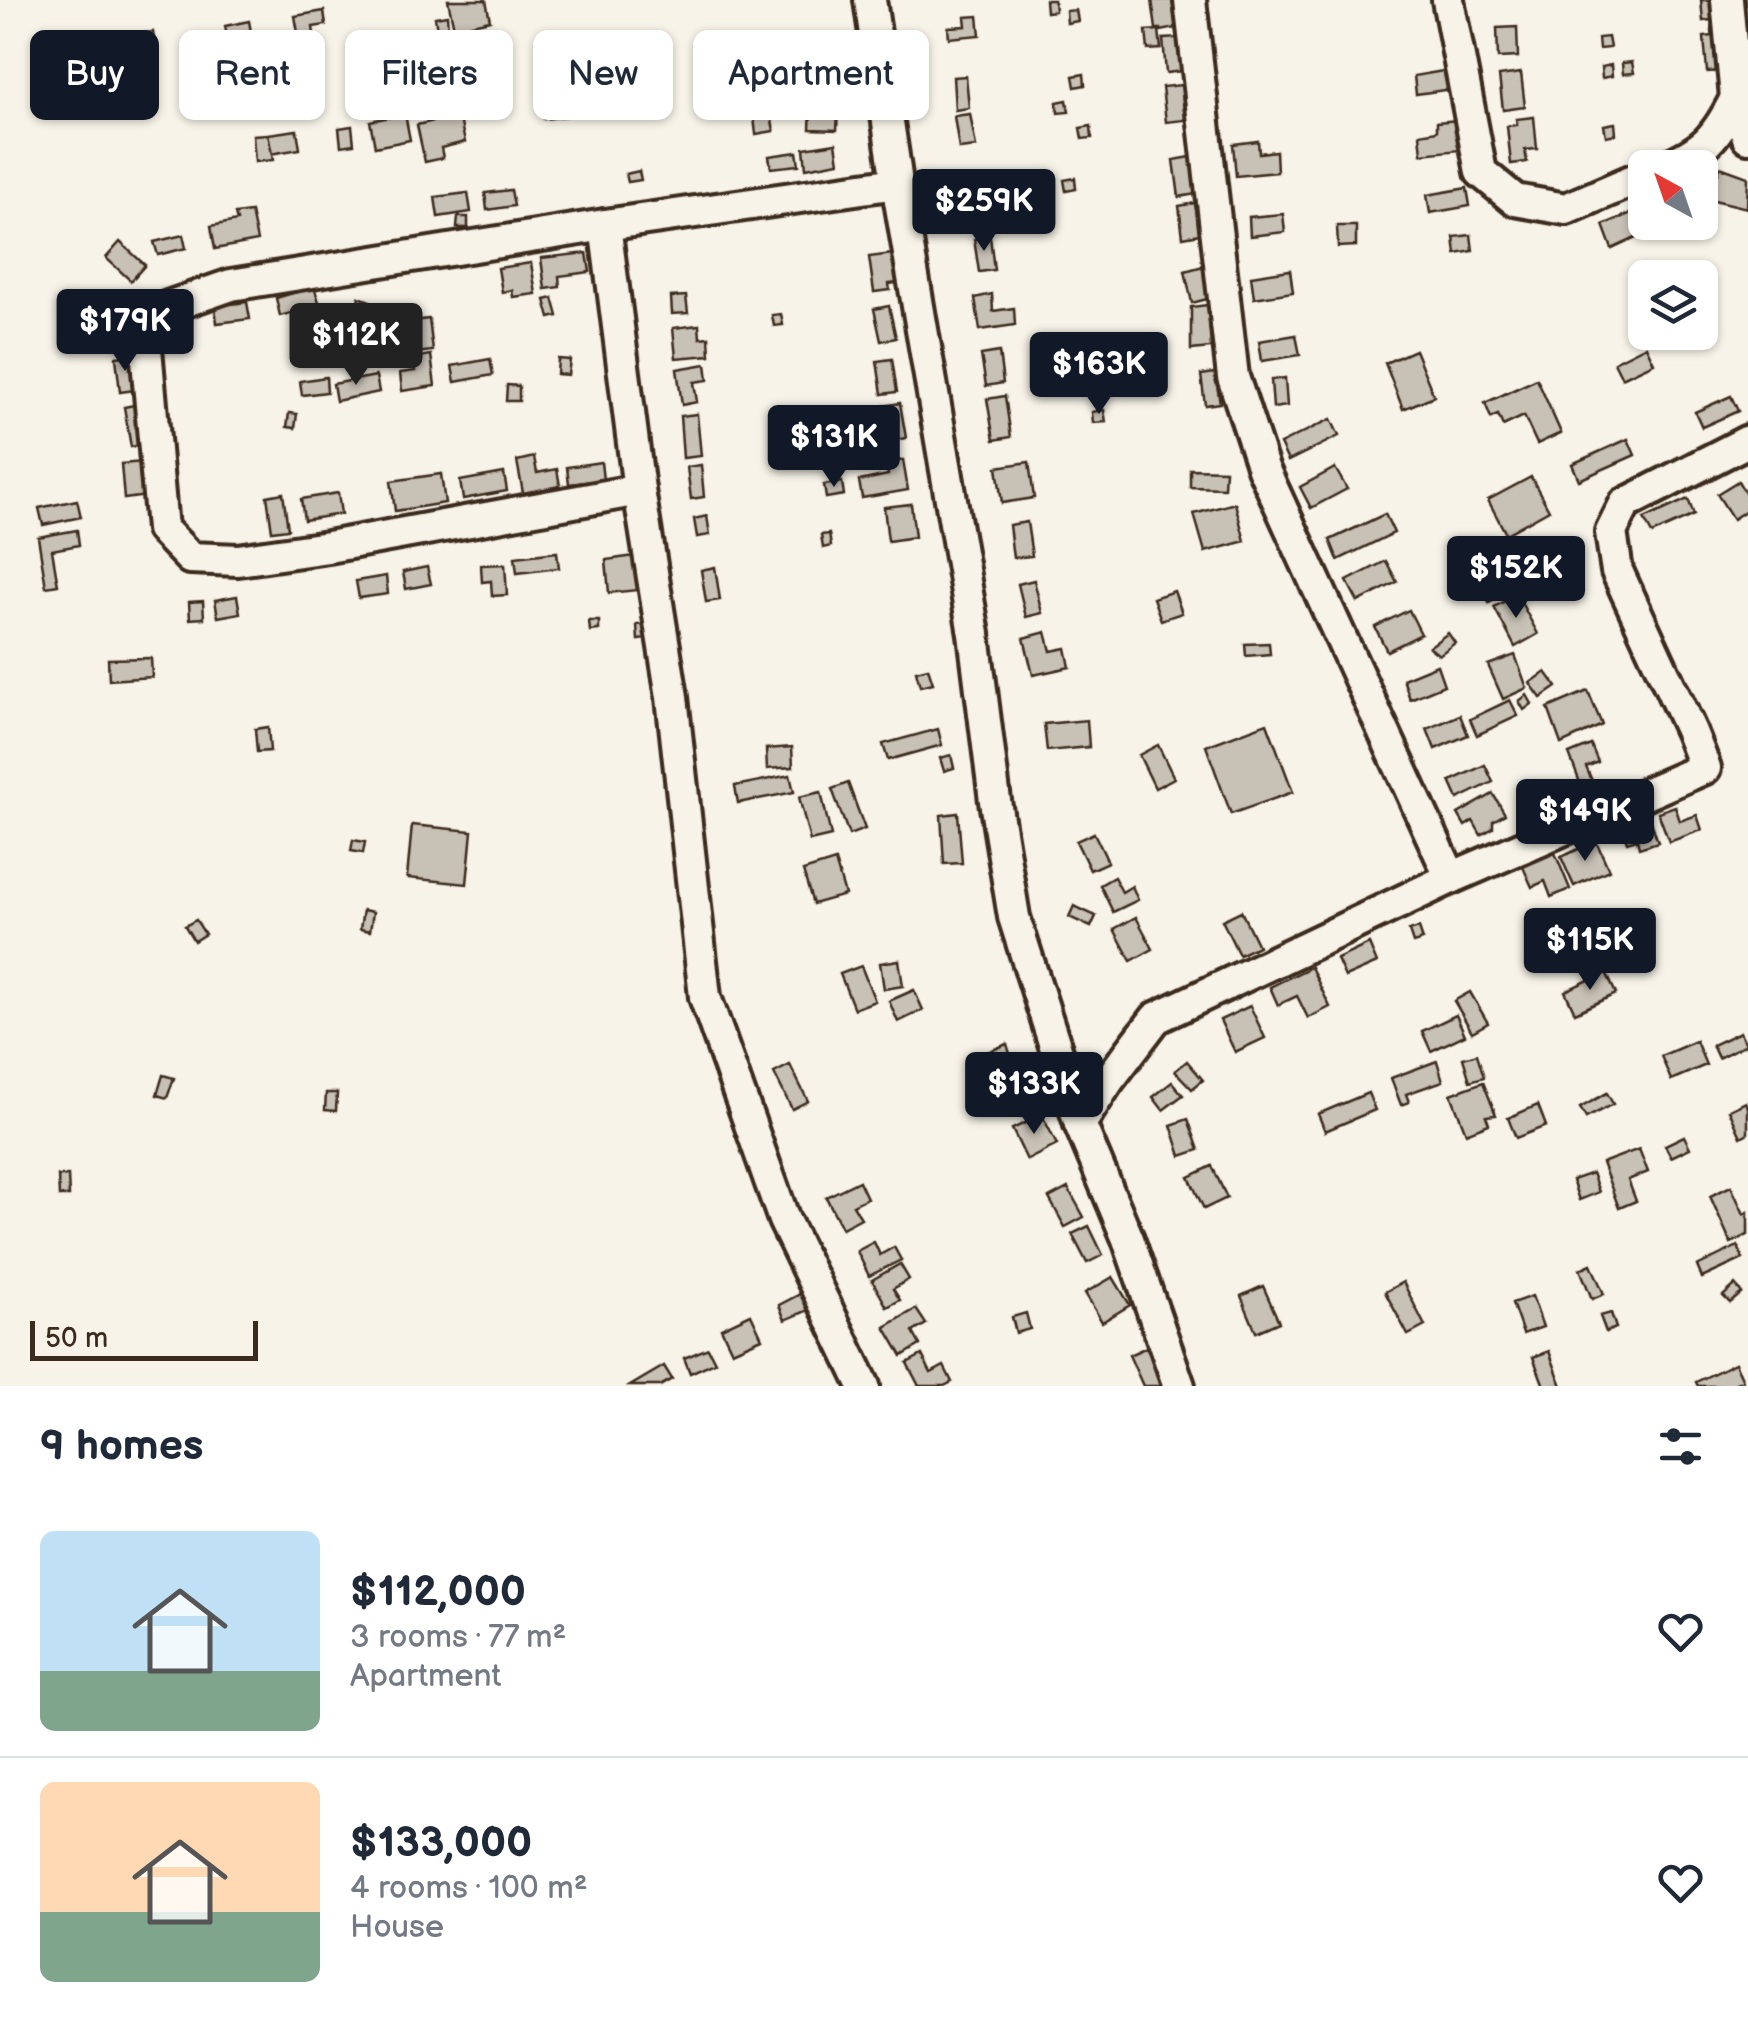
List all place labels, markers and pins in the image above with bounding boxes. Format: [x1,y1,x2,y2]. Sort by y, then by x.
pin: $259K [914,169,1054,254]
pin: $179K [55,289,195,374]
pin: $112K [286,303,426,388]
pin: $163K [1029,332,1169,417]
pin: $131K [764,405,904,490]
pin: $152K [1446,536,1586,621]
pin: $149K [1515,779,1655,864]
pin: $115K [1520,908,1660,993]
pin: $133K [964,1052,1104,1137]

